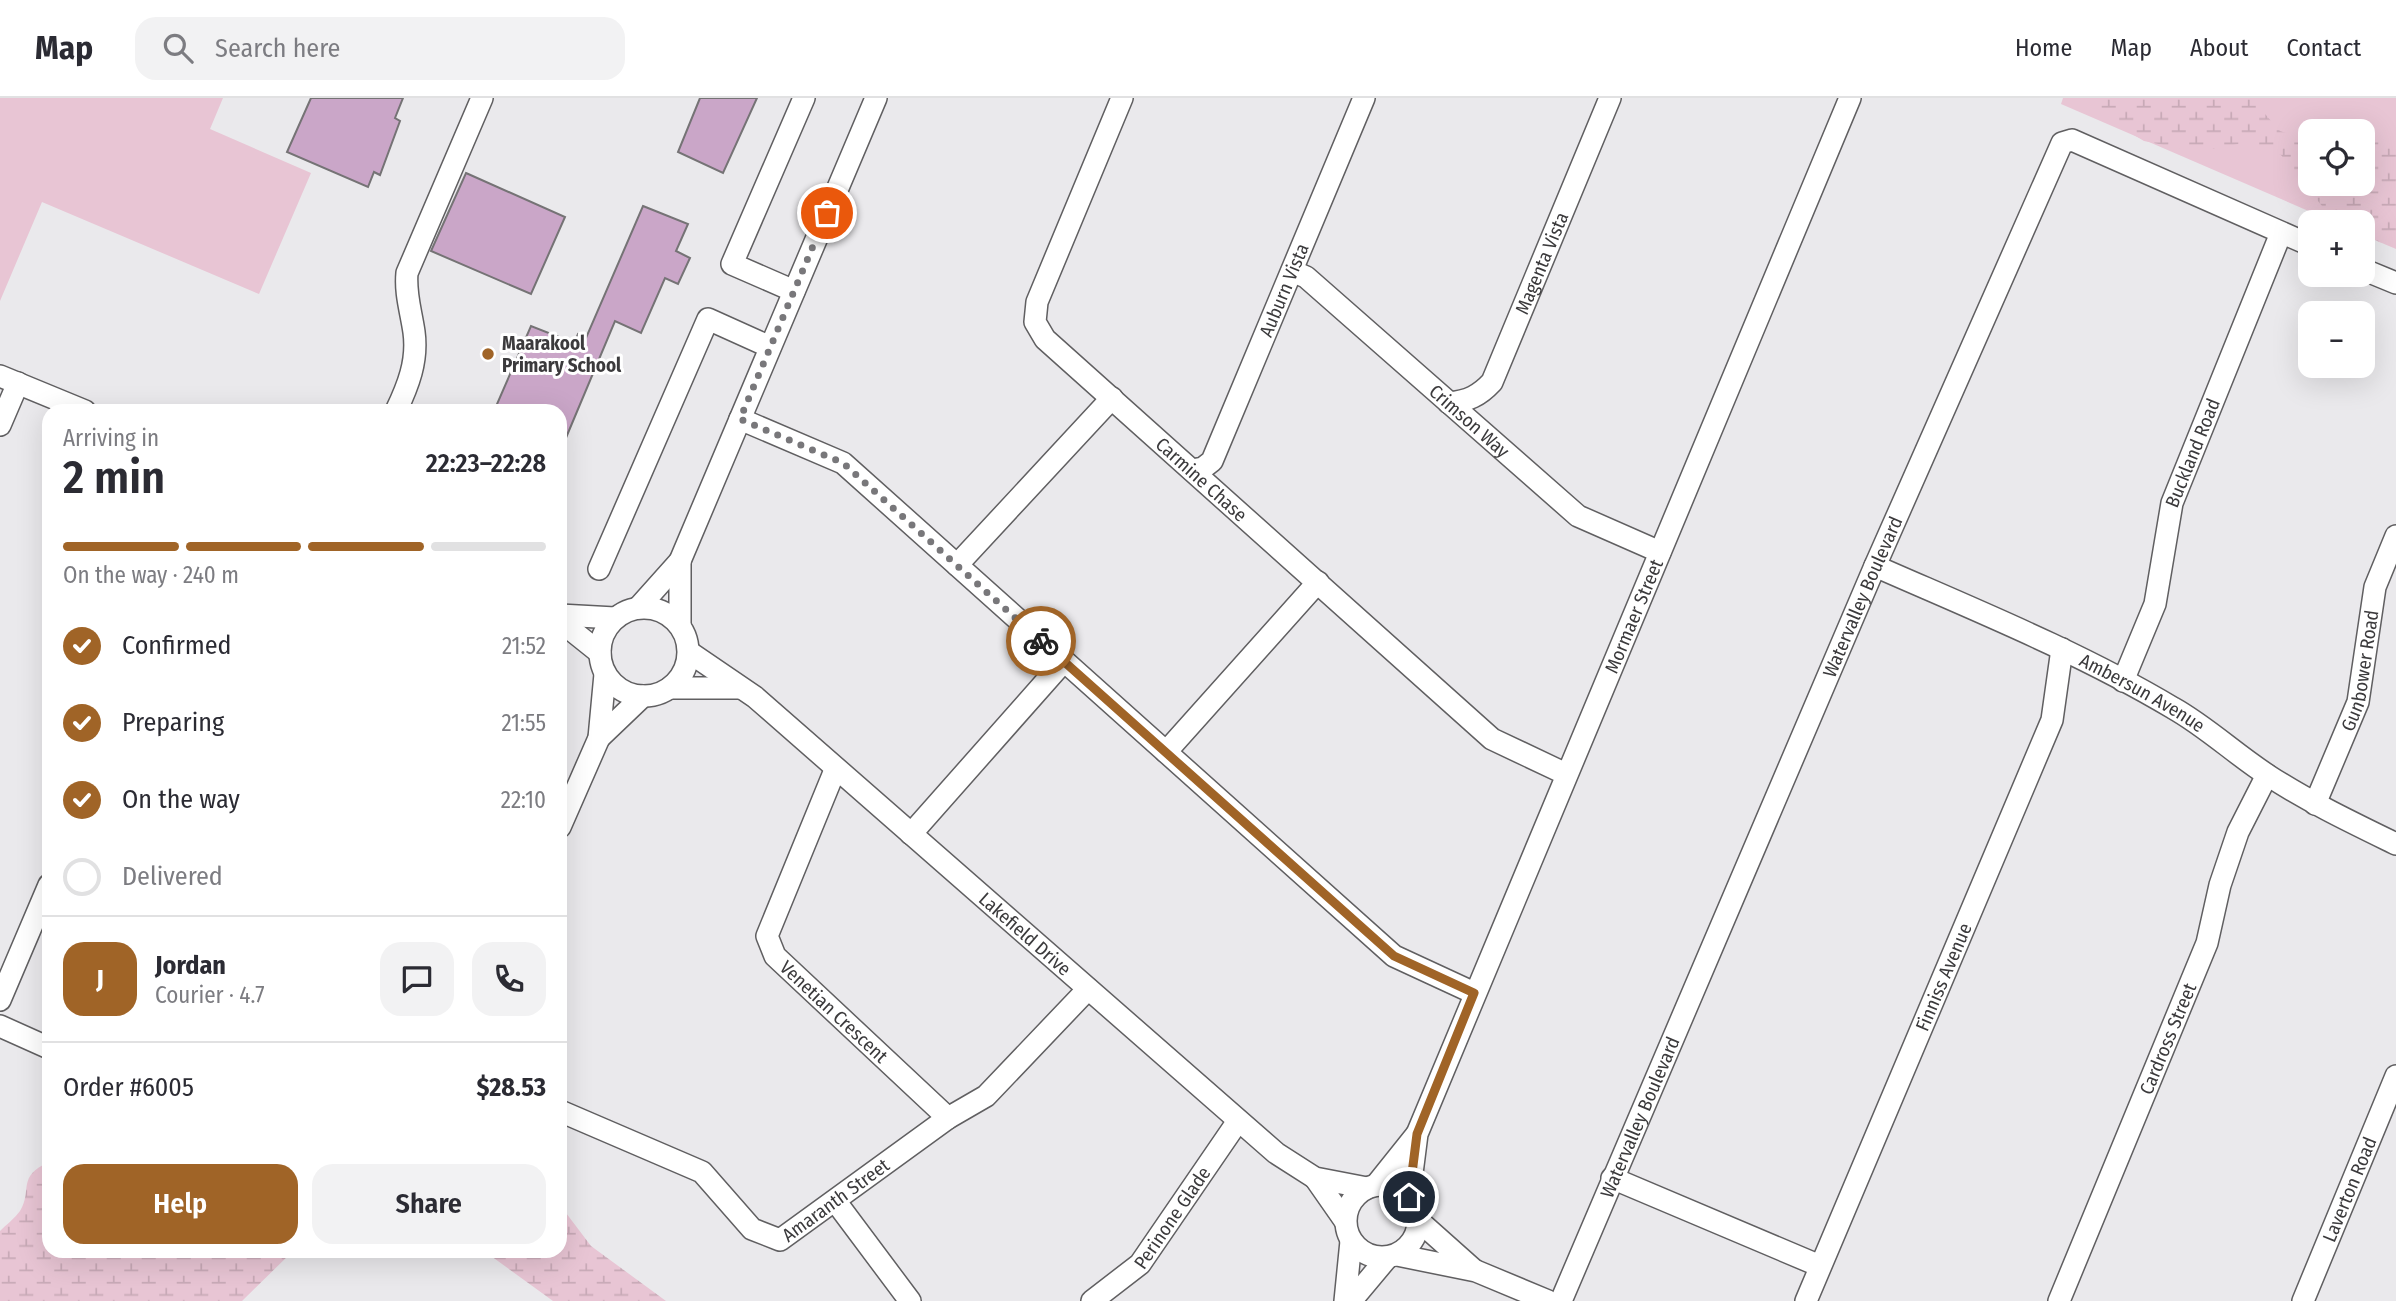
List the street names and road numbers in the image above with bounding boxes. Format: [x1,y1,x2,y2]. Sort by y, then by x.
street label: Magenta Vista [1510,209,1573,318]
street label: Auburn Vista [1254,240,1314,340]
street label: Crimson Way [1424,380,1515,463]
street label: Buckland Road [2160,395,2225,511]
street label: Carmine Chase [1151,433,1252,526]
street label: Watervalley Boulevard [1818,513,1907,681]
street label: Mormaer Street [1600,555,1668,677]
street label: Gunbower Road [2336,608,2383,735]
street label: Ambersun Avenue [2076,649,2209,737]
street label: Lakefield Drive [974,887,1076,980]
street label: Finniss Avenue [1911,920,1977,1034]
street label: Venetian Crescent [775,956,893,1068]
street label: Cardross Street [2135,979,2202,1098]
street label: Watervalley Boulevard [1595,1033,1685,1201]
street label: Laverton Road [2318,1133,2382,1245]
street label: Amaranth Street [778,1153,894,1247]
street label: Perinone Glade [1129,1162,1215,1273]

